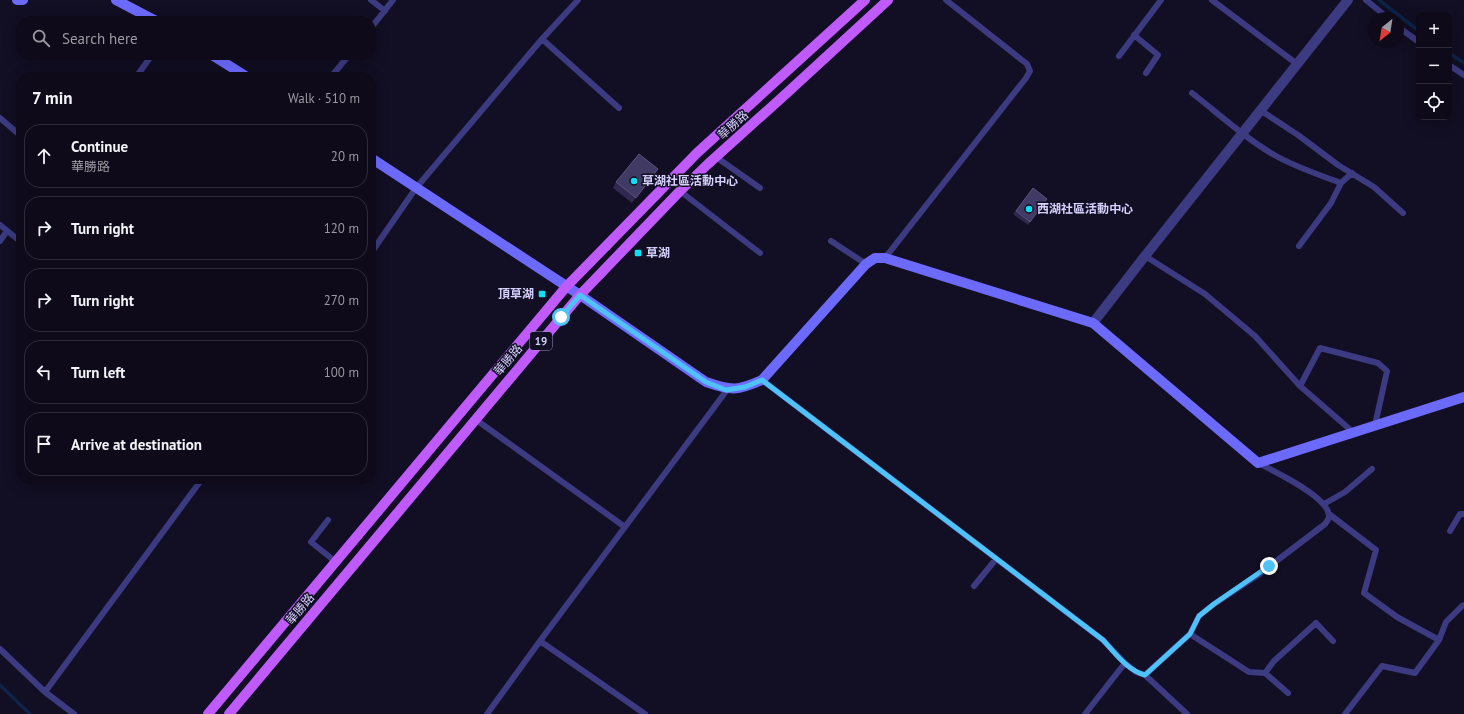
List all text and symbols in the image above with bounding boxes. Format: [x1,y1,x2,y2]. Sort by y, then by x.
north arrow [1368,12,1404,48]
map controls [1416,12,1452,120]
button: + [1416,12,1452,48]
search box [16,16,376,60]
icon: search [30,27,52,49]
text: Search here [62,29,138,48]
button: − [1416,48,1452,84]
button: locate [1416,84,1452,120]
text: 7 min [32,87,73,109]
text: Walk · 510 m [288,90,360,107]
street label: 華勝路 [714,107,751,142]
text: Continue [71,137,128,156]
icon: ahead [33,145,55,167]
text: 20 m [331,148,359,165]
text: 華勝路 [71,158,110,175]
place label: 草湖社區活動中心 [642,173,738,188]
marker: 草湖社區活動中心 [629,176,639,186]
place label: 西湖社區活動中心 [1037,201,1133,216]
marker: 西湖社區活動中心 [1024,204,1034,214]
icon: right [33,217,55,239]
text: Turn right [71,219,134,238]
text: 120 m [324,220,359,237]
place label: 草湖 [646,245,670,260]
marker: 草湖 [633,248,643,258]
place label: 頂草湖 [498,286,534,301]
icon: right [33,289,55,311]
marker: 頂草湖 [537,289,547,299]
text: Turn right [71,291,134,310]
text: 270 m [324,292,359,309]
route start [552,308,570,326]
road number: 19 [530,332,552,350]
street label: 華勝路 [490,341,525,378]
icon: left [33,361,55,383]
text: Turn left [71,363,125,382]
text: 100 m [324,364,359,381]
icon: arrive [33,433,55,455]
text: Arrive at destination [71,435,202,454]
route end [1260,557,1278,575]
street label: 華勝路 [282,590,317,627]

